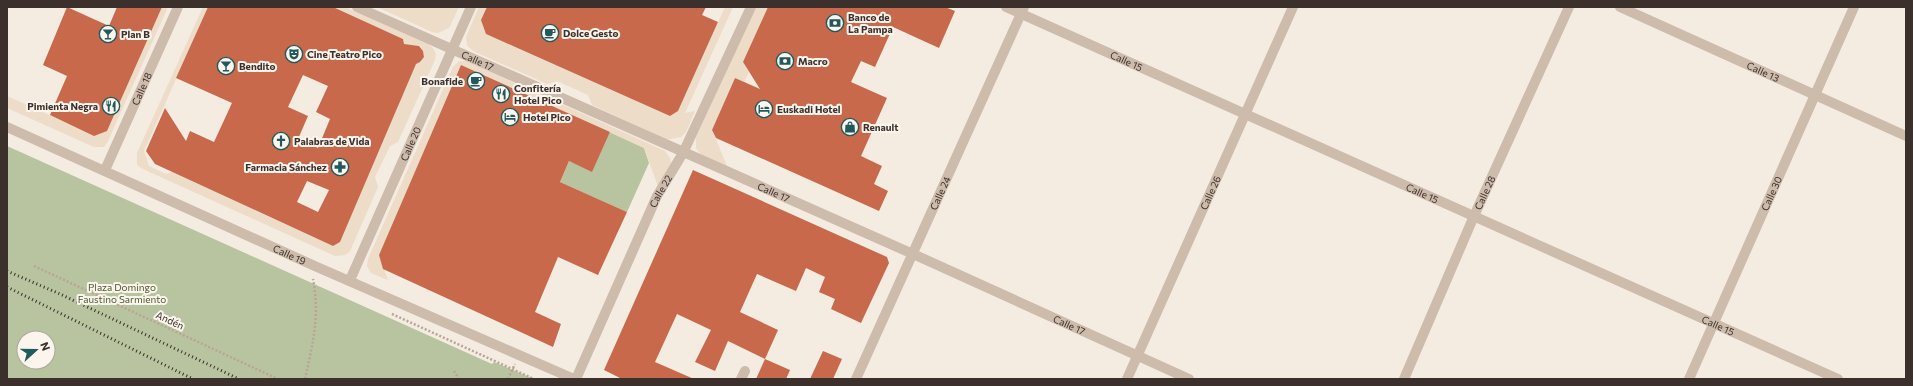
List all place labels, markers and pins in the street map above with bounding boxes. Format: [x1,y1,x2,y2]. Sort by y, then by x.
place label: Banco de La Pampa [848,11,893,35]
bank icon: Banco de La Pampa [825,13,845,33]
cafe icon: Dolce Gesto [540,23,560,43]
bar icon: Plan B [98,24,118,44]
place label: Dolce Gesto [563,27,618,39]
place label: Plan B [121,28,150,40]
theatre icon: Cine Teatro Pico [284,44,304,64]
place label: Cine Teatro Pico [307,48,382,60]
bank icon: Macro [775,51,795,71]
place label: Macro [798,55,828,67]
bar icon: Bendito [216,56,236,76]
place label: Bendito [239,60,275,72]
cafe icon: Bonafide [466,71,486,91]
place label: Bonafide [421,75,463,87]
place label: Confitería Hotel Pico [514,82,562,106]
restaurant icon: Confitería Hotel Pico [491,84,511,104]
restaurant icon: Pimienta Negra [101,96,121,116]
hotel icon: Euskadi Hotel [754,99,774,119]
place label: Pimienta Negra [27,100,98,112]
place label: Euskadi Hotel [777,103,841,115]
hotel icon: Hotel Pico [500,107,520,127]
place label: Hotel Pico [523,111,571,123]
shop icon: Renault [840,117,860,137]
place label: Renault [863,121,899,133]
church icon: Palabras de Vida [271,131,291,151]
place label: Palabras de Vida [294,135,370,147]
pharmacy icon: Farmacia Sánchez [330,157,350,177]
place label: Farmacia Sánchez [245,161,327,173]

